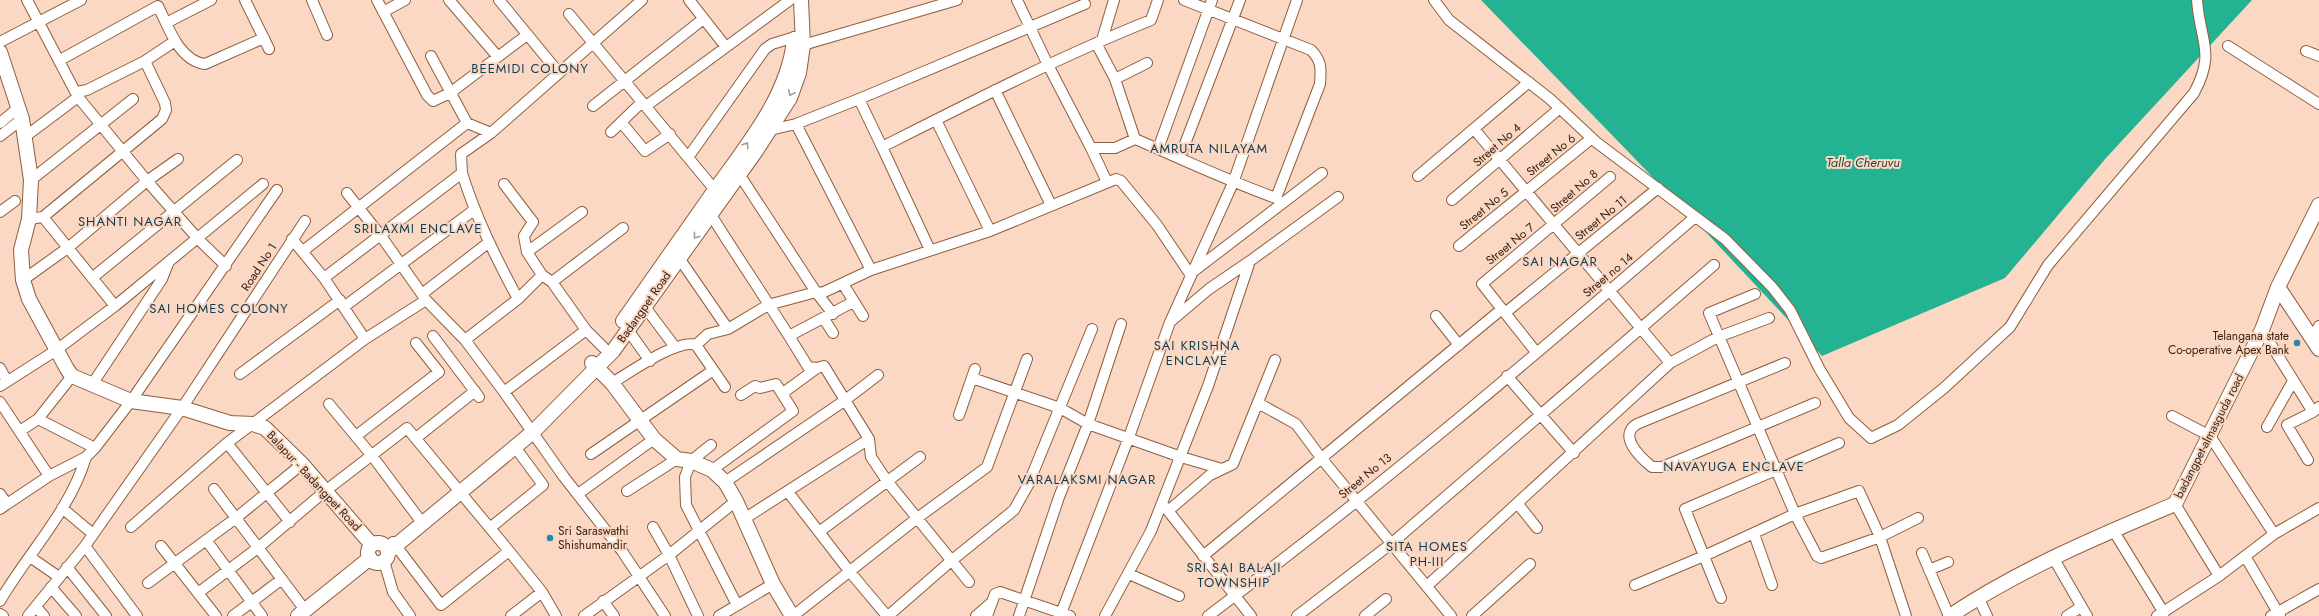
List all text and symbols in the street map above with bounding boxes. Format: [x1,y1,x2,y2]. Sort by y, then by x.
district label: BEEMIDI COLONY [471,59,589,78]
one-way arrow [788,90,796,97]
street label: Street No 4 [1469,119,1525,171]
street label: Street No 6 [1523,130,1579,180]
district label: AMRUTA NILAYAM [1150,139,1268,158]
one-way arrow [741,142,749,149]
water label: Talla Cheruvu [1826,153,1900,172]
street label: Street No 8 [1546,165,1602,217]
street label: Street No 5 [1456,183,1513,234]
street label: Street No 11 [1571,191,1631,245]
district label: SHANTI NAGAR [78,212,182,231]
street label: Street No 7 [1482,218,1539,269]
district label: SRILAXMI ENCLAVE [354,219,482,238]
one-way arrow [693,231,700,238]
street label: Road No 1 [237,239,281,295]
street label: Street no 14 [1579,248,1637,302]
district label: SAI NAGAR [1522,252,1598,271]
street label: Badangpet Road [613,268,675,346]
district label: SAI HOMES COLONY [149,299,289,318]
place label: Telangana state Co-operative Apex Bank [2168,327,2290,359]
district label: SAI KRISHNA ENCLAVE [1154,336,1240,370]
marker: Telangana state Co-operative Apex Bank [2292,338,2302,348]
street label: badangpet-almasguda road [2170,371,2248,501]
street label: Balapur - Badangpet Road [263,427,365,535]
street label: Street No 13 [1335,449,1396,503]
district label: NAVAYUGA ENCLAVE [1663,457,1805,476]
district label: VARALAKSMI NAGAR [1018,470,1156,489]
place label: Sri Saraswathi Shishumandir [558,522,629,554]
marker: Sri Saraswathi Shishumandir [545,533,555,543]
district label: SITA HOMES PH-III [1386,537,1468,571]
district label: SRI SAI BALAJI TOWNSHIP [1186,558,1282,592]

